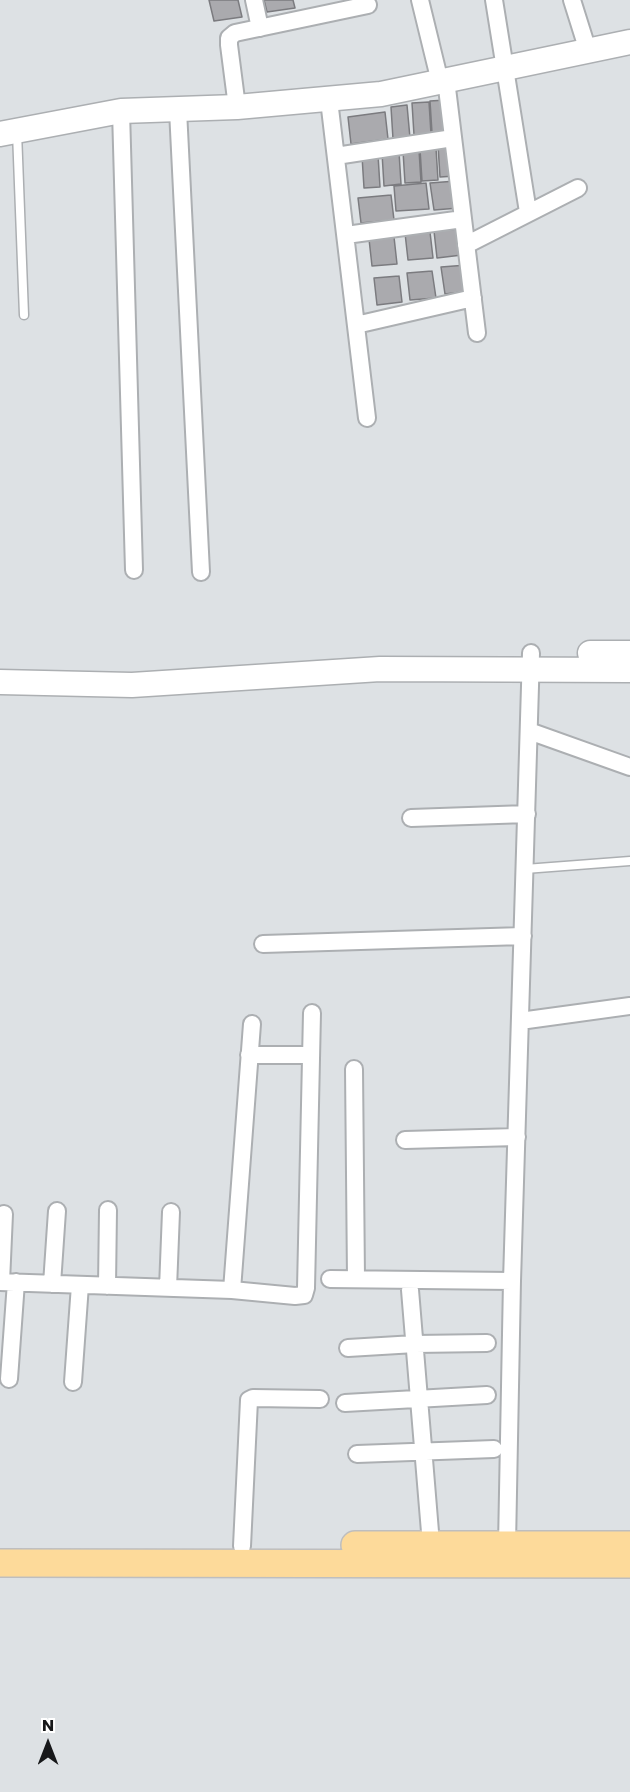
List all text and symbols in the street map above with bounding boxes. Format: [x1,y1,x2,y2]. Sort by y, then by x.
north arrow [18,1714,78,1774]
text: N [42,1714,54,1737]

